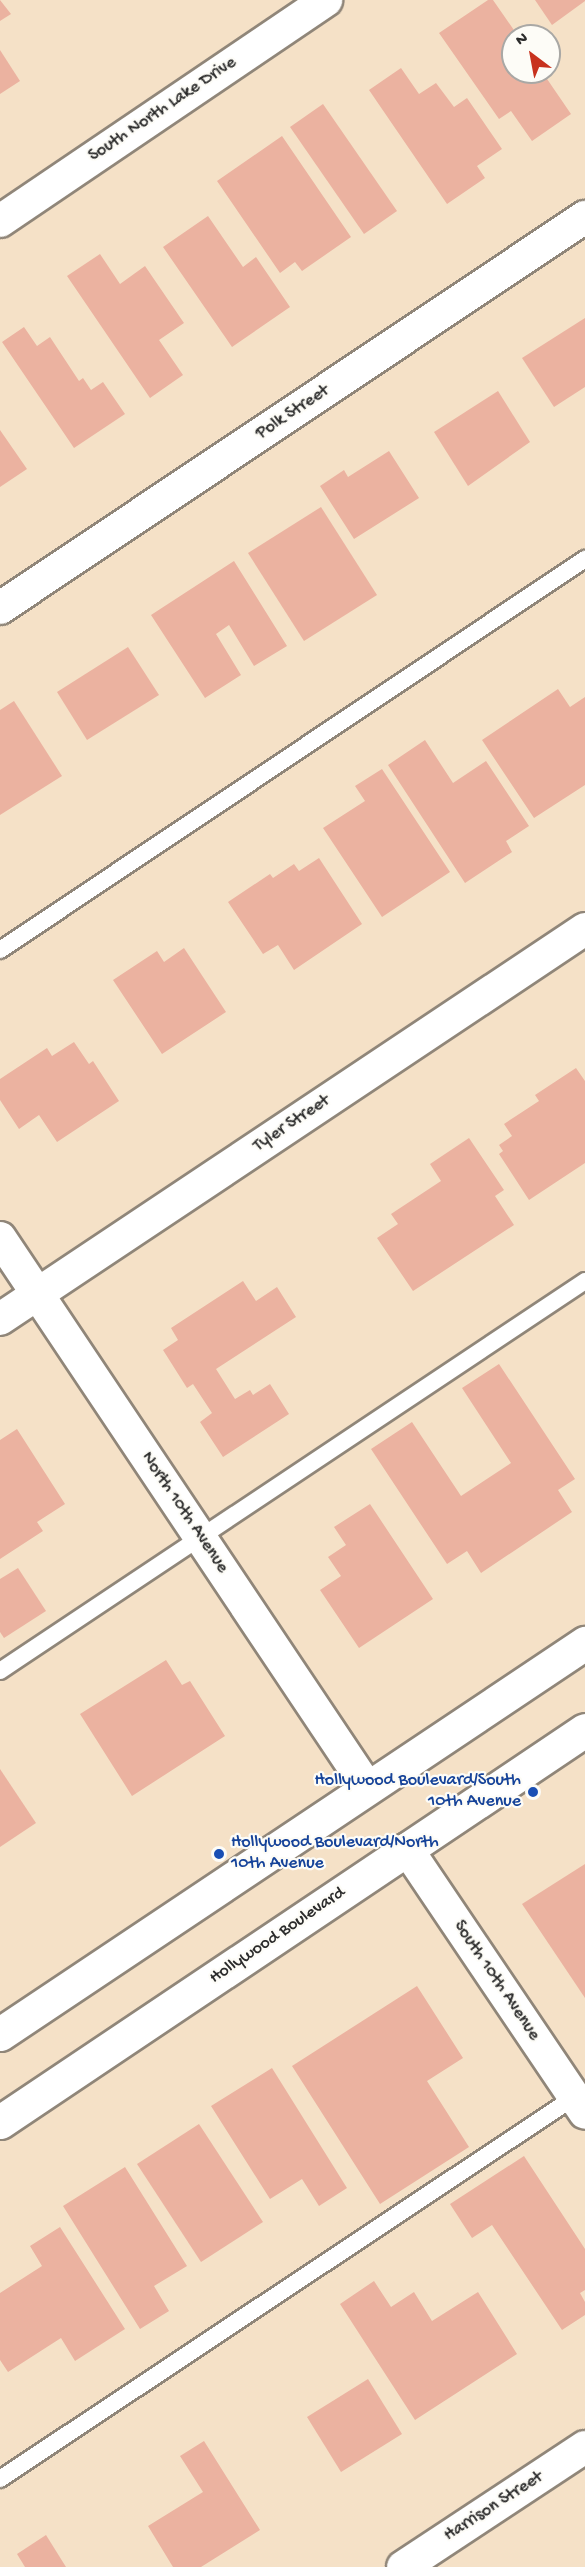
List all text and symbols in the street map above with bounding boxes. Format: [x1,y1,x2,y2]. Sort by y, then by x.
north arrow [501,24,561,84]
text: N [513,29,532,51]
street label: South North Lake Drive [85,53,241,167]
street label: Polk Street [252,381,334,445]
street label: Tyler Street [250,1091,334,1157]
street label: North 10th Avenue [135,1448,233,1578]
place label: Hollywood Boulevard/South 10th Avenue [315,1771,521,1814]
marker: Hollywood Boulevard/South 10th Avenue [526,1785,540,1799]
place label: Hollywood Boulevard/North 10th Avenue [231,1833,439,1876]
marker: Hollywood Boulevard/North 10th Avenue [212,1847,226,1861]
street label: Hollywood Boulevard [206,1883,350,1989]
street label: South 10th Avenue [448,1917,544,2045]
street label: Harrison Street [440,2467,548,2547]

